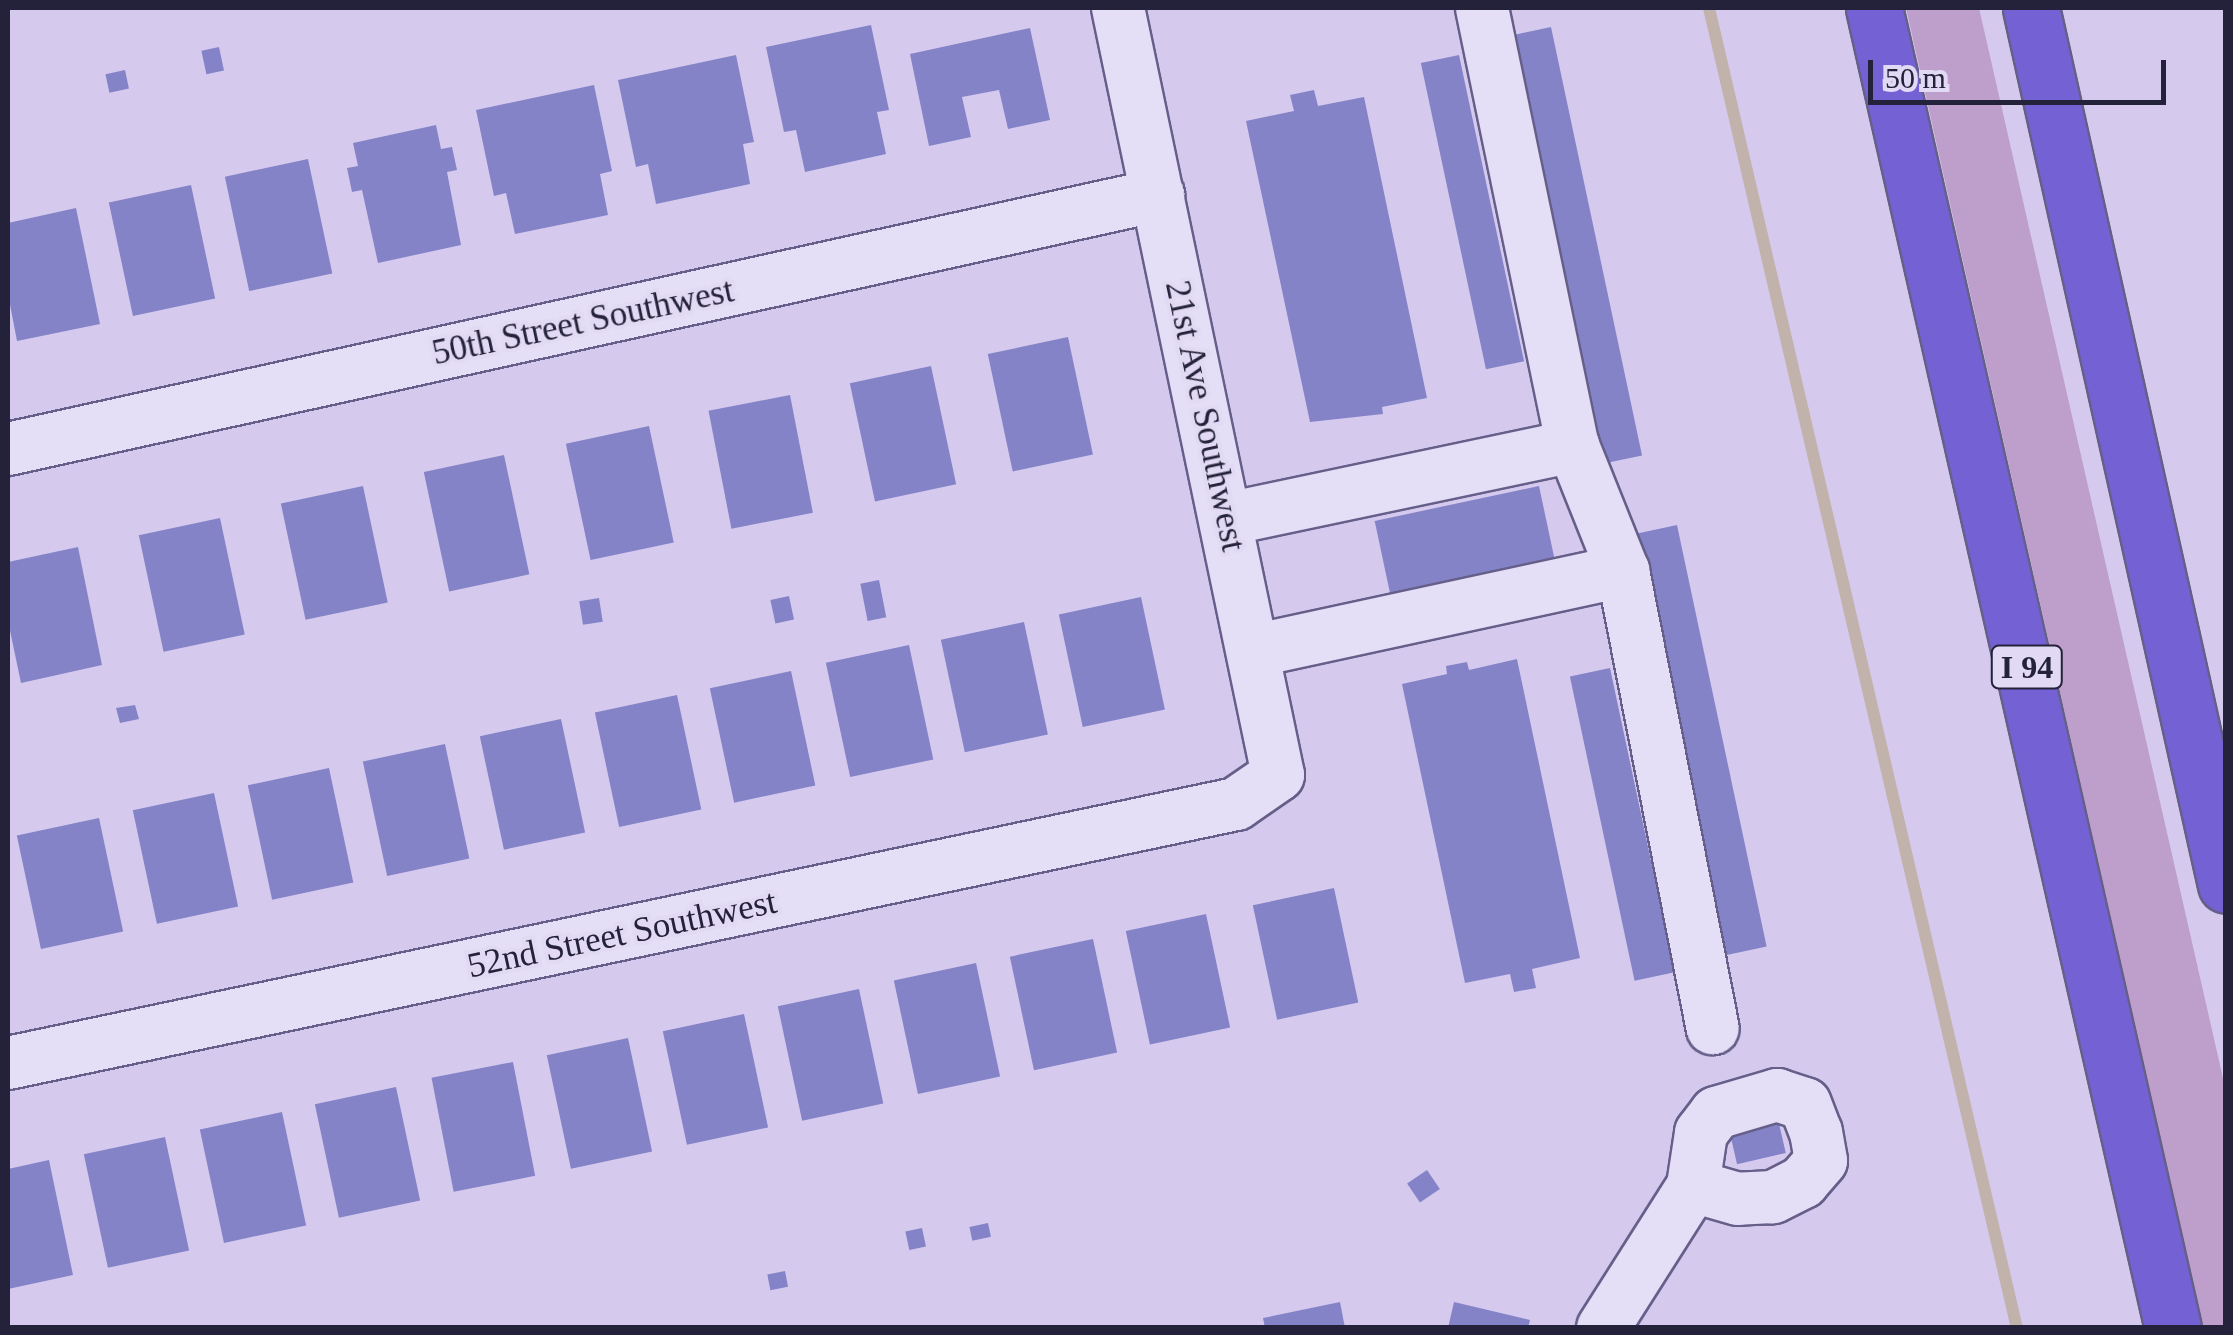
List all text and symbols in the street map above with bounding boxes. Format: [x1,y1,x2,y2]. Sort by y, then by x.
scale bar [1873,40,2170,102]
text: 50 m [1885,61,1946,94]
street label: 50th Street Southwest [428,270,738,374]
street label: 21st Ave Southwest [1156,276,1254,556]
road number: I 94 [1990,640,2064,694]
street label: 52nd Street Southwest [464,881,780,987]

